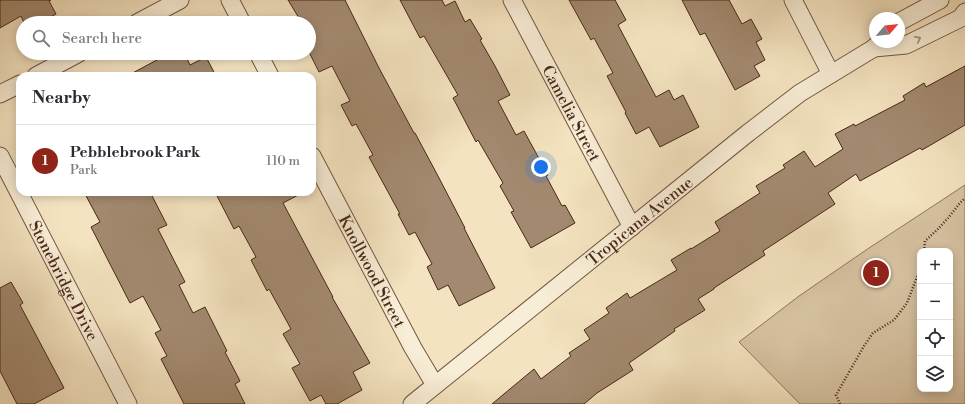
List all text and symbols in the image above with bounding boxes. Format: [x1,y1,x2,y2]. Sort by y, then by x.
north arrow [869,12,905,48]
search box [16,16,316,60]
icon: search [30,27,52,49]
text: Search here [62,29,142,48]
one-way arrow [913,36,921,44]
street label: Camelia Street [537,62,605,166]
text: Nearby [32,87,91,109]
text: Pebblebrook Park [70,143,200,162]
text: 1 [42,153,48,169]
text: 110 m [266,153,300,169]
your location [531,157,551,177]
text: Park [70,162,97,178]
street label: Tropicana Avenue [583,173,697,270]
street label: Knollwood Street [334,212,410,332]
street label: Stonebridge Drive [24,217,103,344]
map controls [917,248,953,392]
button: + [917,248,953,284]
pin: 1 [863,258,889,288]
button: − [917,284,953,320]
button: locate [917,320,953,356]
button: layers [917,356,953,392]

